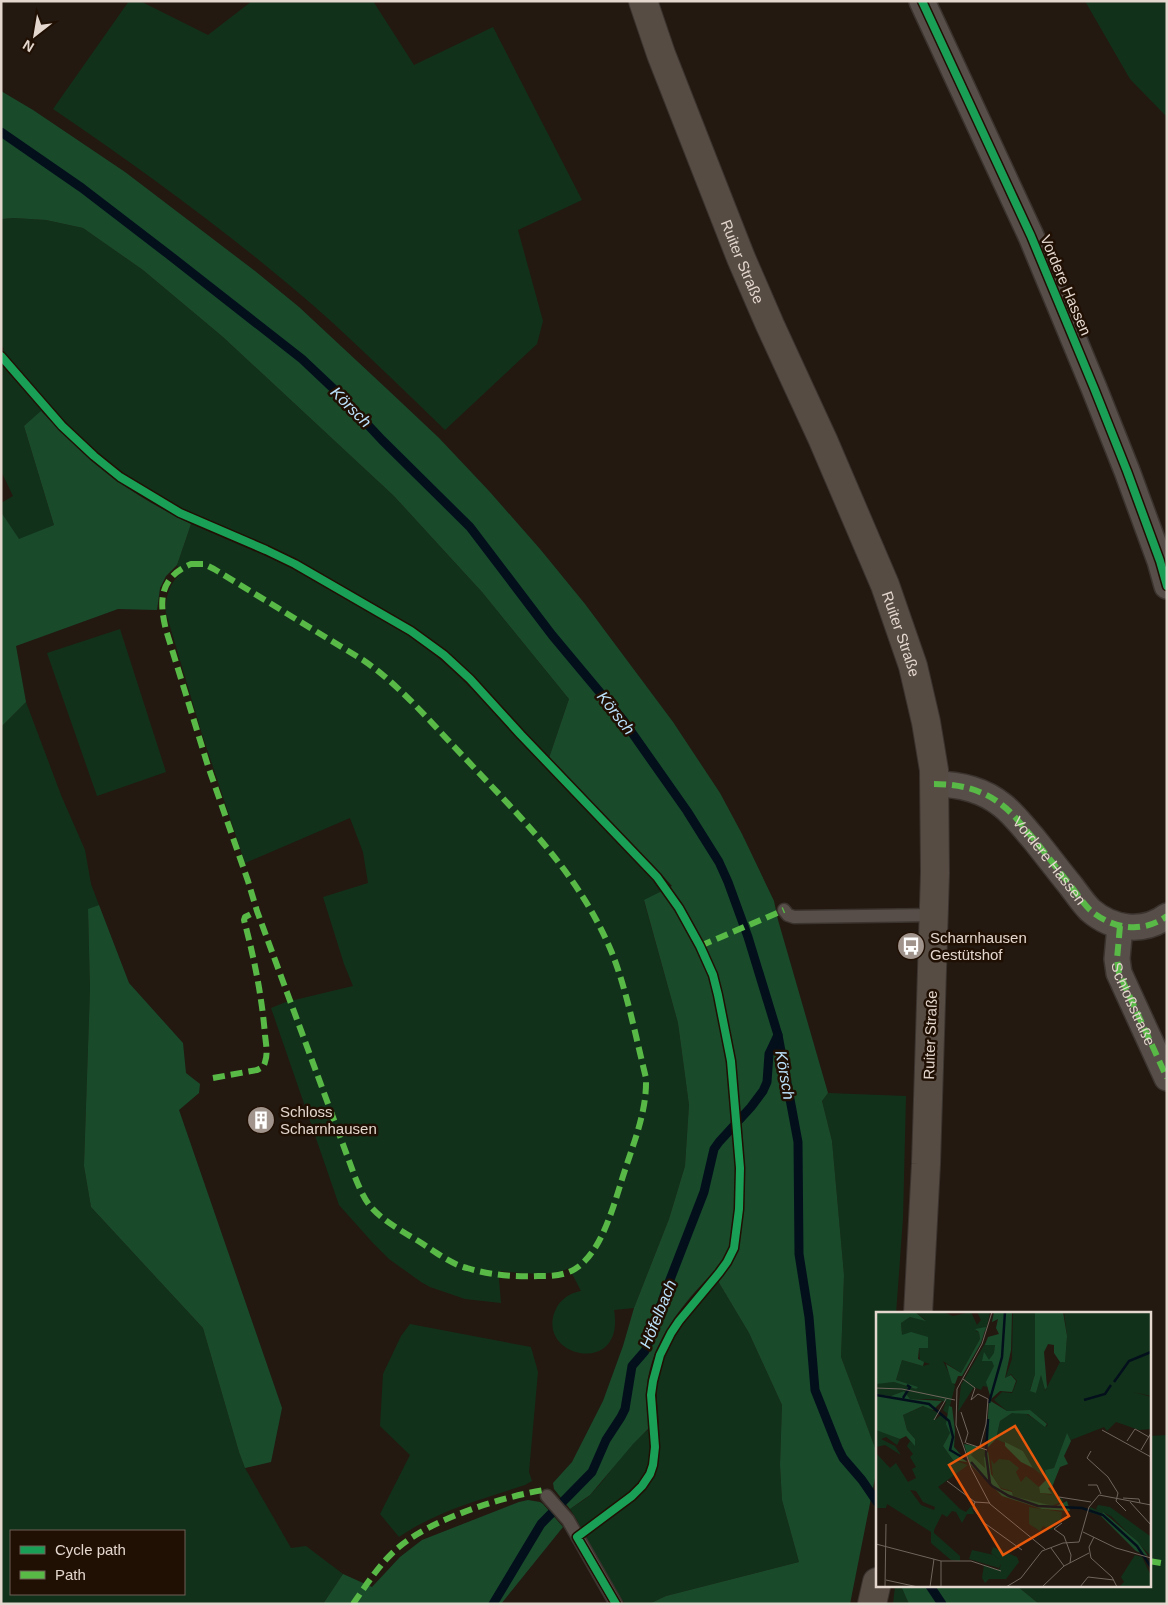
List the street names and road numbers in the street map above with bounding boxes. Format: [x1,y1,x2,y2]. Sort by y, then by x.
street label: Ruiter Straße [718,217,768,306]
street label: Vordere Hassen [1037,232,1095,338]
street label: Ruiter Straße [879,589,924,678]
street label: Vordere Hassen [1010,813,1090,908]
street label: Schloßstraße [1109,961,1159,1048]
street label: Ruiter Straße [920,990,940,1080]

